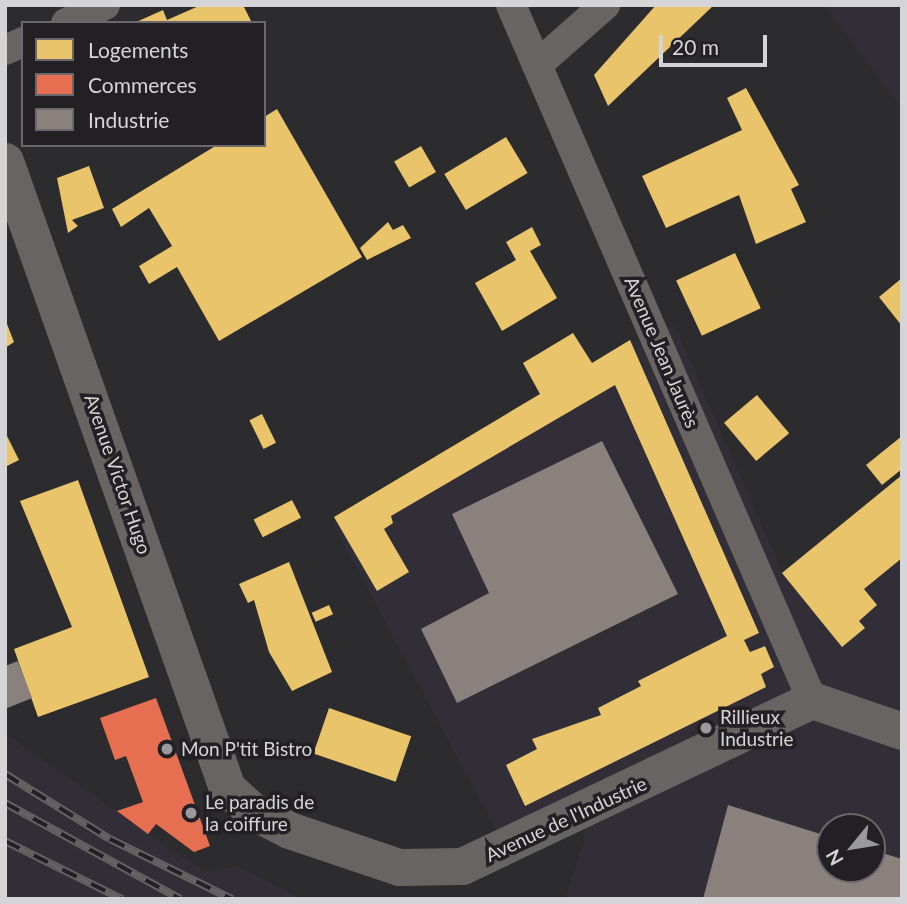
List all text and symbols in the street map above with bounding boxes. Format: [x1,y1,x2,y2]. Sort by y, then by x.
legend [21,21,266,147]
scale bar [662,21,771,65]
text: 20 m [672,34,719,59]
text: Logements [88,37,188,62]
text: Commerces [88,72,197,97]
text: Industrie [88,107,169,132]
street label: Avenue Jean Jaurès [620,273,704,431]
street label: Avenue Victor Hugo [80,390,156,558]
place label: Rillieux Industrie [720,706,794,750]
marker: Rillieux Industrie [698,720,714,736]
place label: Mon P'tit Bistro [181,738,312,760]
marker: Mon P'tit Bistro [159,741,175,757]
street label: Avenue de l'Industrie [482,772,650,866]
place label: Le paradis de la coiffure [205,791,314,835]
marker: Le paradis de la coiffure [183,805,199,821]
north arrow [816,813,886,883]
text: N [820,846,848,870]

